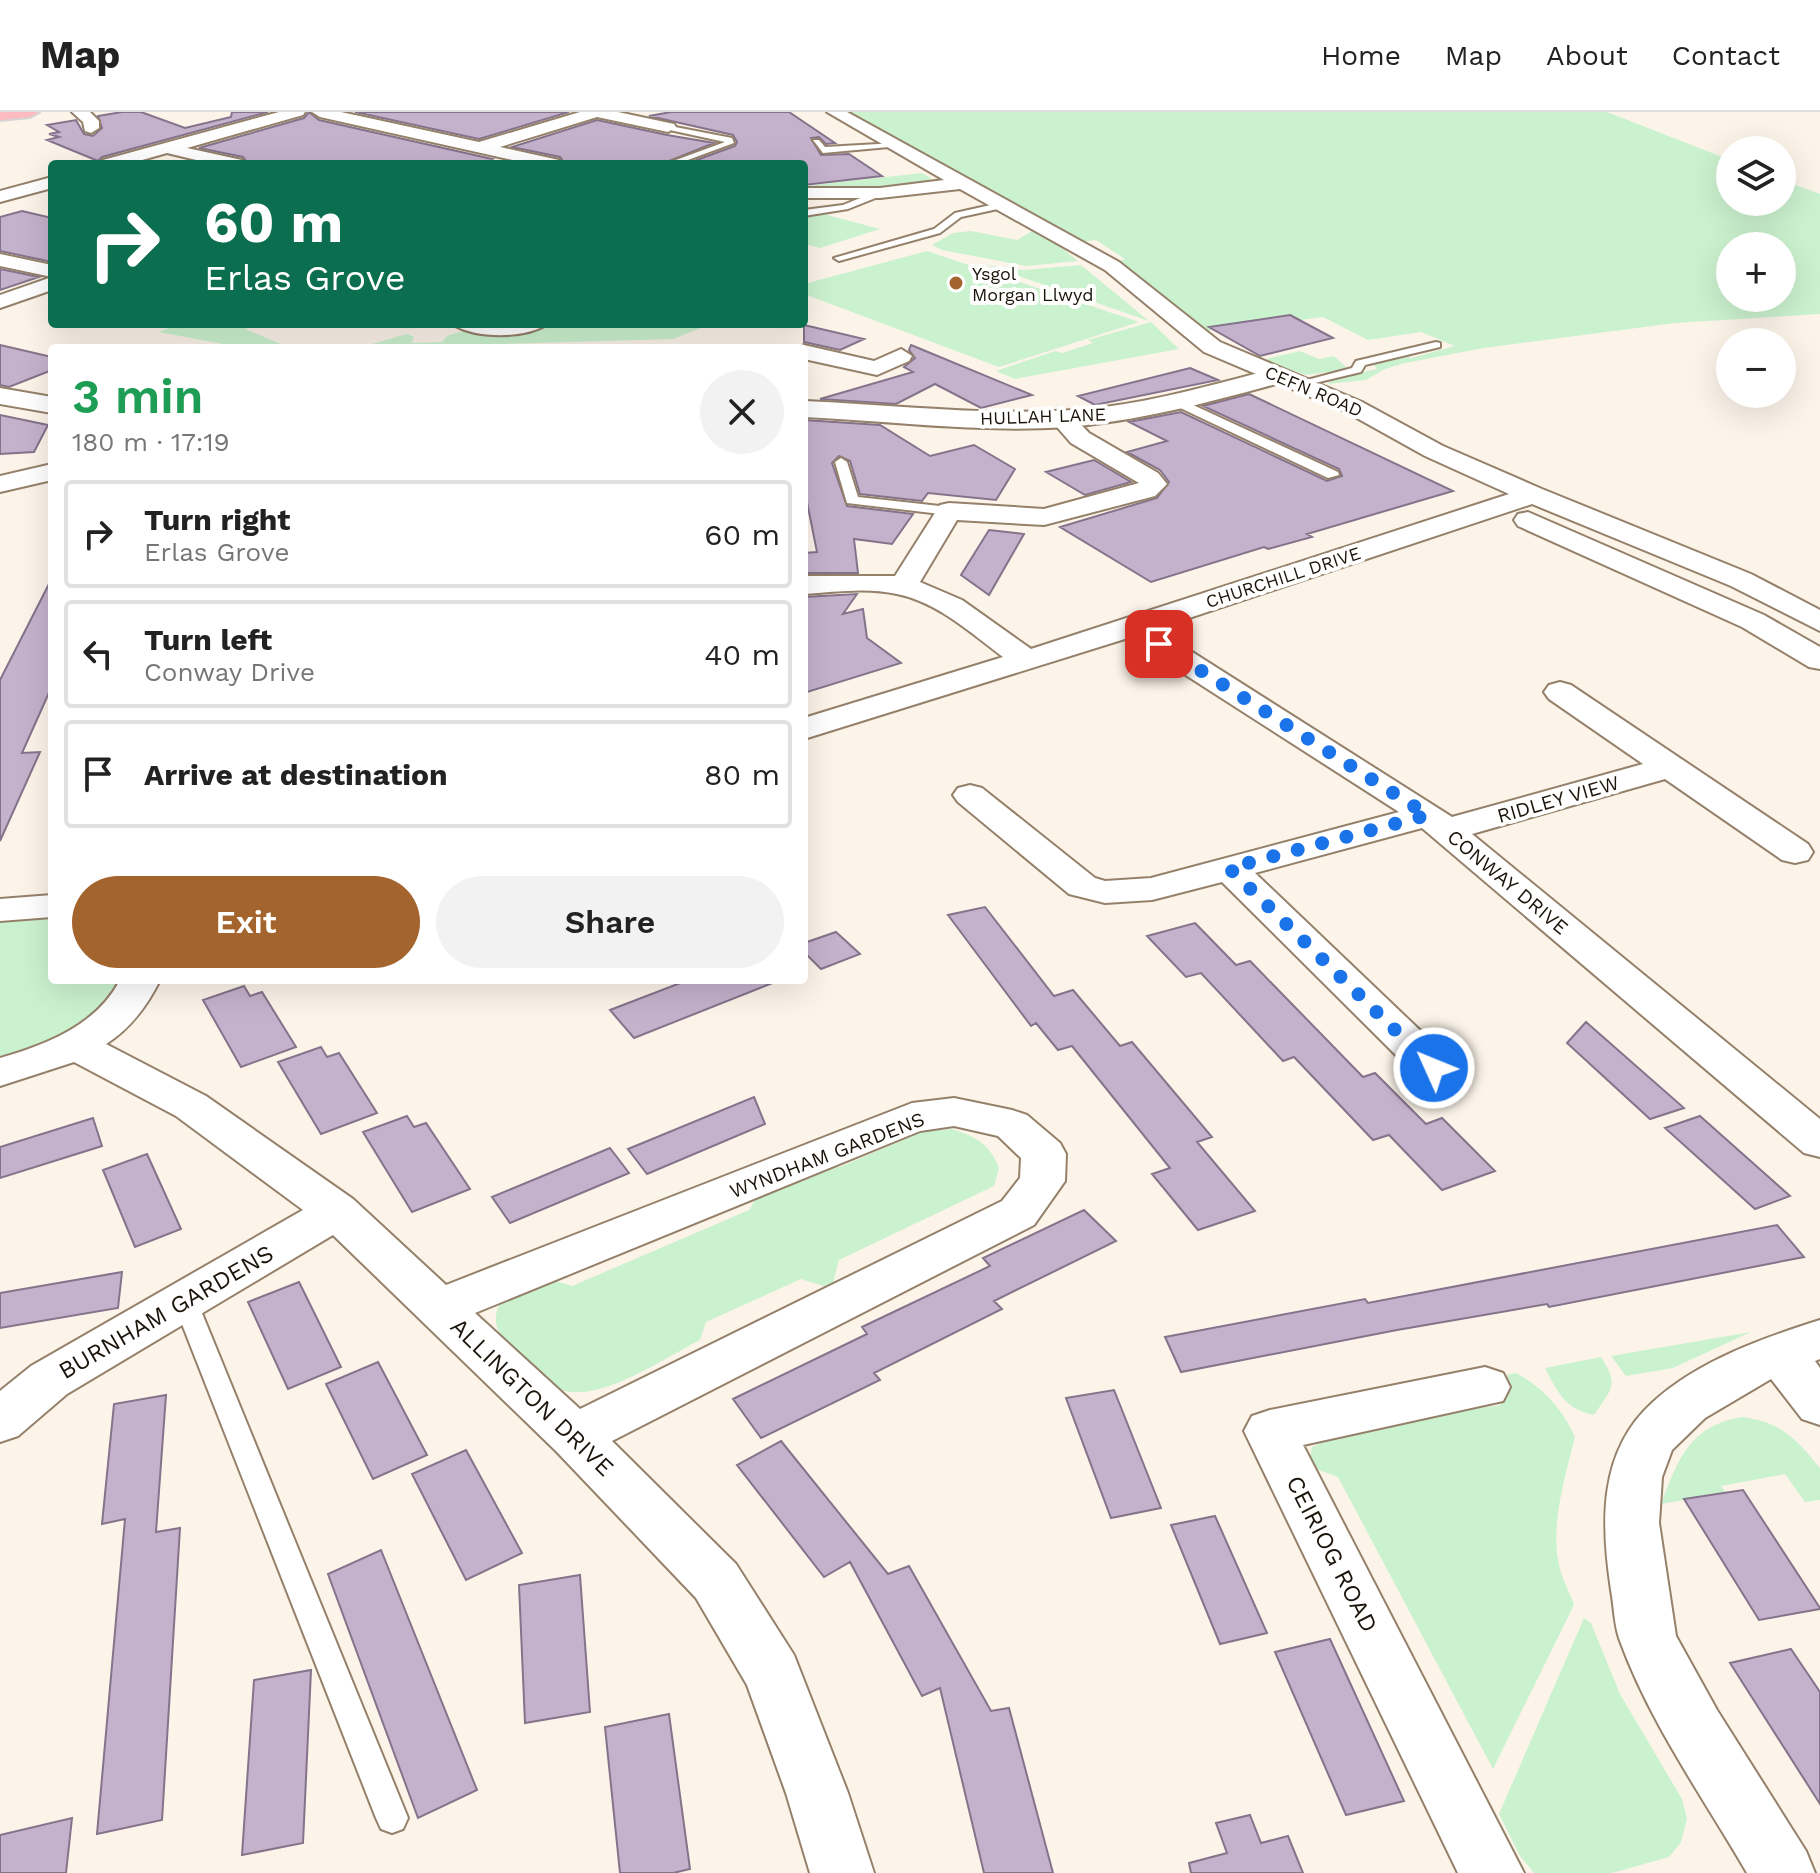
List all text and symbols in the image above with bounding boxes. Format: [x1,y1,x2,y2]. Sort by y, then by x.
text: Map [40,33,120,77]
text: Home [1321,39,1401,72]
text: Map [1445,39,1502,72]
text: About [1546,39,1628,72]
text: Contact [1672,39,1780,72]
map controls [1716,136,1796,408]
button: layers [1716,136,1796,216]
text: 60 m [204,190,343,256]
icon: right [72,192,176,296]
button: + [1716,232,1796,312]
text: Erlas Grove [204,257,406,299]
place label: Ysgol Morgan Llwyd [972,263,1094,305]
marker: Ysgol Morgan Llwyd [947,274,965,292]
button: − [1716,328,1796,408]
street label: CEFN ROAD [1262,361,1366,421]
text: 3 min [72,368,204,425]
button: close [700,370,784,454]
street label: HULLAH LANE [980,403,1106,429]
text: 180 m · 17:19 [72,427,230,457]
text: Turn right [144,502,290,537]
icon: right [76,512,120,556]
text: 60 m [704,517,780,552]
text: Erlas Grove [144,537,290,567]
street label: CHURCHILL DRIVE [1203,542,1363,612]
pin [1125,610,1193,678]
text: Turn left [144,622,272,657]
icon: arrive [1137,622,1181,666]
icon: left [76,632,120,676]
text: 40 m [704,637,780,672]
text: Conway Drive [144,657,315,687]
icon: arrive [76,752,120,796]
text: Arrive at destination [144,757,448,792]
text: 80 m [704,757,780,792]
street label: RIDLEY VIEW [1494,770,1622,828]
street label: CONWAY DRIVE [1443,824,1573,940]
button: Exit [72,876,420,968]
button: Share [436,876,784,968]
position arrow [1392,1026,1476,1110]
street label: WYNDHAM GARDENS [726,1107,928,1203]
street label: BURNHAM GARDENS [54,1239,278,1385]
street label: ALLINGTON DRIVE [445,1312,619,1482]
street label: CEIRIOG ROAD [1281,1471,1383,1637]

